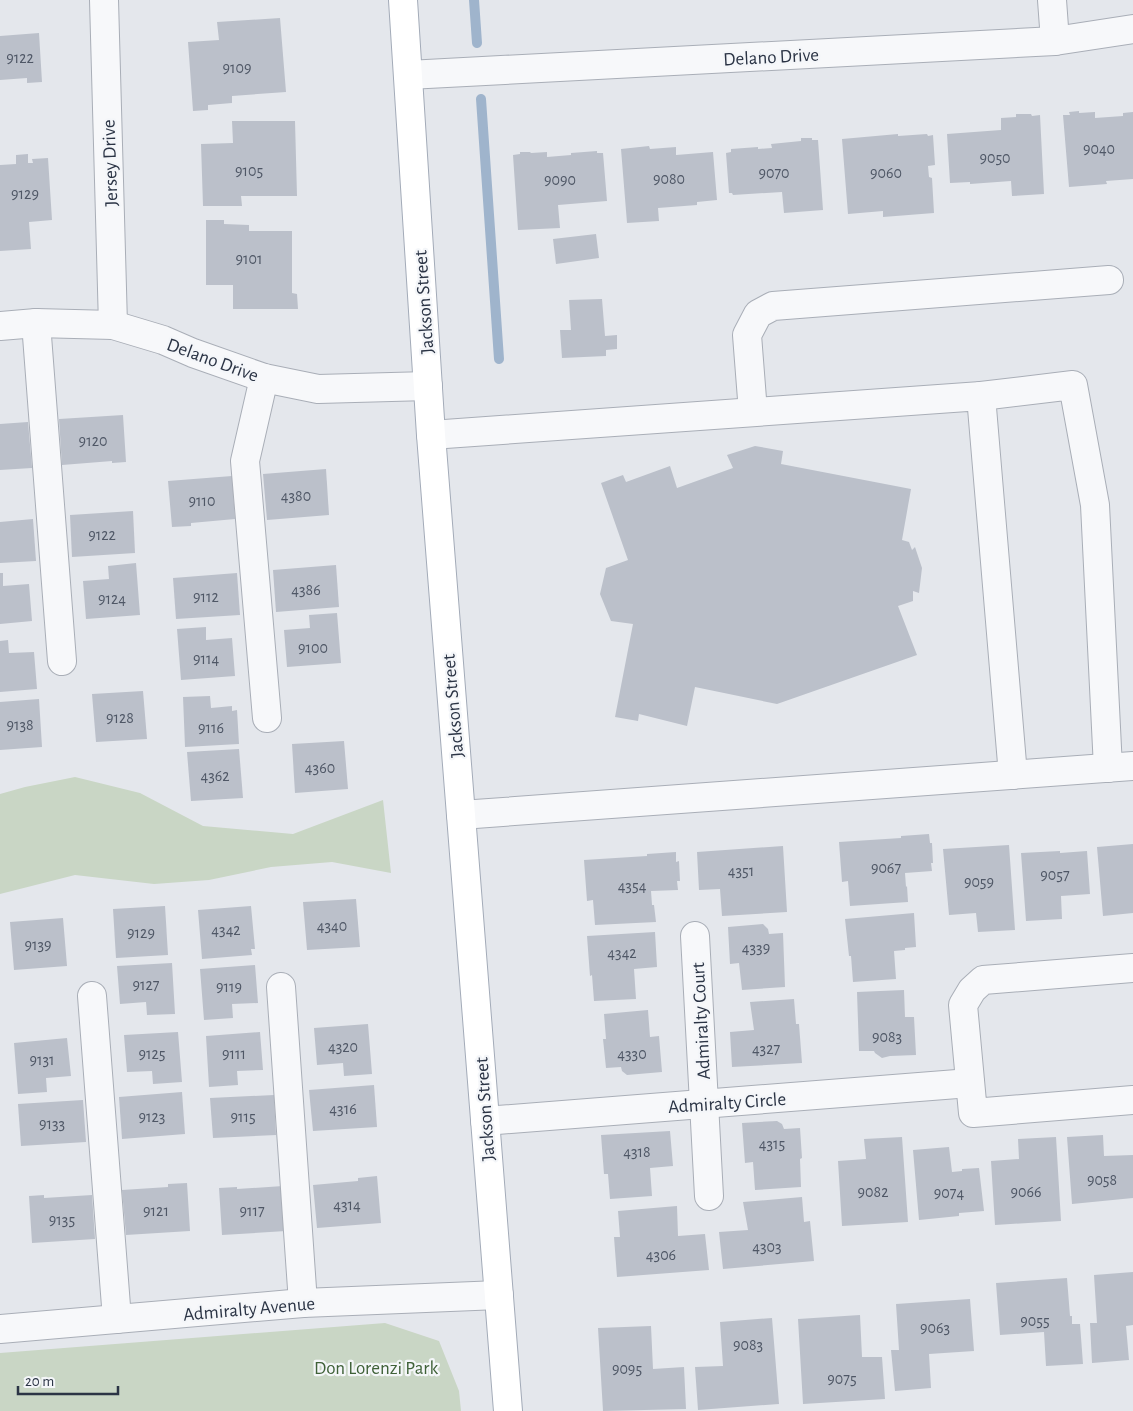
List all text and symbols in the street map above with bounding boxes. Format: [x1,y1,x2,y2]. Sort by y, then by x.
street label: Delano Drive [723,45,820,69]
house number: 9122 [6,50,34,66]
house number: 9109 [223,60,252,76]
street label: Jersey Drive [99,119,122,207]
house number: 9040 [1083,141,1115,157]
house number: 9050 [979,150,1011,166]
house number: 9105 [235,163,263,179]
house number: 9070 [758,165,790,181]
house number: 9060 [870,165,902,181]
house number: 9080 [653,171,685,187]
house number: 9090 [544,172,576,188]
house number: 9129 [11,186,39,202]
street label: Jackson Street [411,249,438,354]
house number: 9101 [236,251,262,267]
street label: Delano Drive [164,335,261,386]
house number: 9120 [79,433,107,449]
house number: 4380 [281,488,311,504]
house number: 9110 [189,493,215,509]
house number: 9122 [88,527,116,543]
house number: 4386 [291,582,321,598]
house number: 9112 [193,589,219,605]
house number: 9124 [98,591,126,607]
house number: 9100 [298,640,328,656]
house number: 9114 [193,651,219,667]
street label: Jackson Street [439,653,467,759]
house number: 9128 [106,710,134,726]
house number: 9138 [6,717,34,733]
house number: 9116 [198,720,224,736]
house number: 4360 [305,760,335,776]
house number: 4362 [200,768,230,784]
house number: 9067 [871,860,901,876]
house number: 4351 [728,863,754,879]
house number: 9057 [1040,867,1070,883]
house number: 9059 [964,874,994,890]
house number: 4354 [618,878,647,894]
house number: 4340 [317,918,347,934]
house number: 4342 [211,922,241,938]
house number: 9129 [127,925,155,941]
house number: 9139 [24,937,52,953]
house number: 4339 [742,940,770,956]
house number: 4342 [607,945,637,961]
street label: Admiralty Court [689,962,714,1080]
house number: 9127 [133,977,160,993]
house number: 9119 [216,979,242,995]
house number: 9083 [872,1029,902,1045]
house number: 4320 [328,1039,358,1055]
house number: 4327 [752,1041,780,1057]
house number: 9125 [139,1046,166,1062]
house number: 9111 [222,1046,246,1062]
house number: 4330 [617,1046,647,1062]
house number: 9131 [29,1052,55,1068]
street label: Jackson Street [472,1056,499,1161]
street label: Admiralty Circle [667,1090,787,1117]
house number: 4316 [329,1101,357,1117]
house number: 9123 [139,1109,165,1125]
house number: 9115 [230,1109,256,1125]
house number: 9133 [39,1116,65,1132]
house number: 4315 [759,1136,785,1152]
house number: 4318 [623,1144,651,1160]
house number: 9058 [1087,1172,1117,1188]
house number: 9082 [858,1184,888,1200]
house number: 9066 [1010,1184,1042,1200]
house number: 9074 [934,1185,964,1201]
house number: 4314 [333,1197,361,1213]
house number: 9121 [143,1203,169,1219]
house number: 9117 [239,1203,265,1219]
house number: 9135 [49,1212,75,1228]
house number: 4303 [752,1239,782,1255]
house number: 4306 [646,1247,676,1263]
street label: Admiralty Avenue [182,1294,316,1325]
house number: 9055 [1020,1313,1050,1329]
house number: 9063 [920,1320,950,1336]
house number: 9083 [733,1337,763,1353]
park label: Don Lorenzi Park [314,1359,438,1378]
house number: 9095 [612,1361,642,1377]
scale bar [18,1364,118,1396]
house number: 9075 [827,1371,857,1387]
text: 20 m [25,1374,54,1389]

